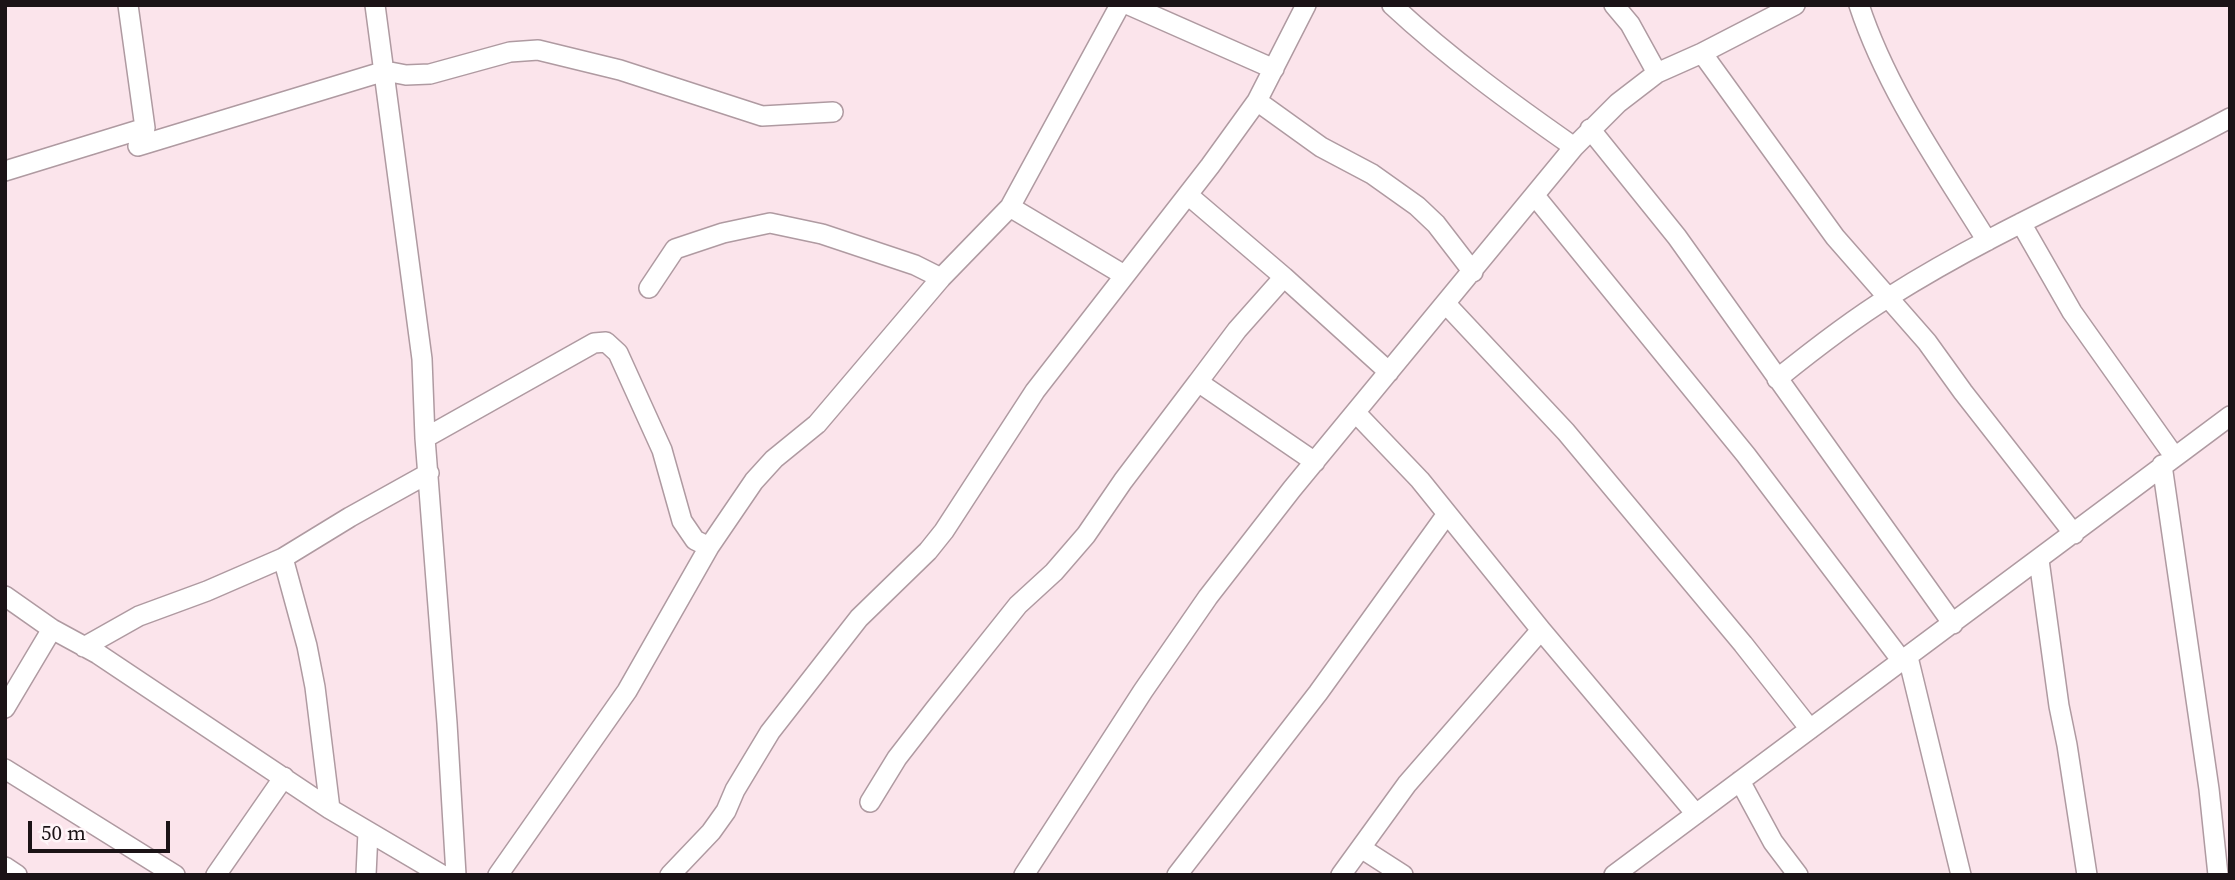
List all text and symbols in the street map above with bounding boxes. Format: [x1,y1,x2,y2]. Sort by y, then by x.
scale bar [32,806,173,850]
text: 50 m [41,818,86,847]

